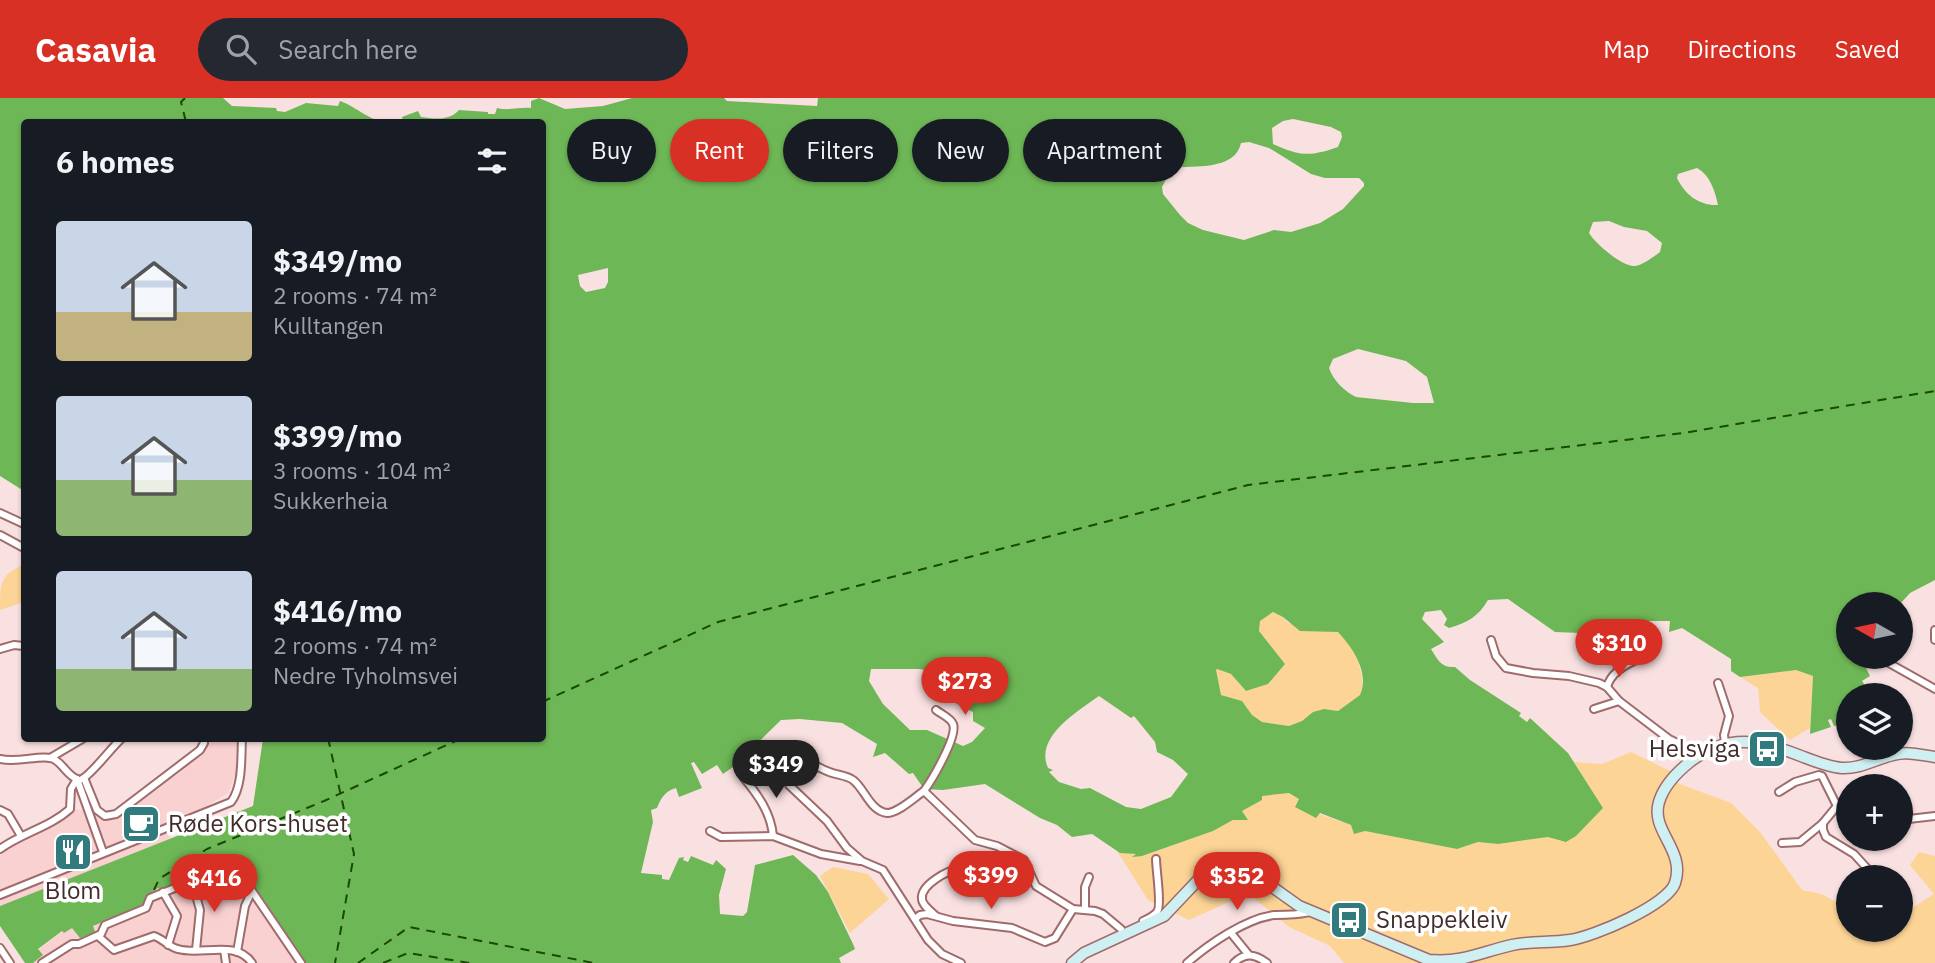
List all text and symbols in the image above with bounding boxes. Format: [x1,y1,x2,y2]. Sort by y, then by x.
search box [198,18,688,81]
text: Casavia [35,28,156,71]
icon: search [222,30,260,68]
text: Search here [278,32,418,66]
text: Map [1603,33,1649,65]
text: Directions [1687,33,1797,65]
text: Saved [1835,33,1900,65]
chip: Buy [567,119,656,182]
chip: Rent [670,119,769,182]
chip: Filters [783,119,898,182]
chip: New [912,119,1009,182]
chip: Apartment [1023,119,1186,182]
text: 6 homes [56,142,175,181]
icon: filters [473,142,511,180]
text: $349/mo [273,241,402,280]
icon: home [112,249,196,333]
text: 2 rooms · 74 m² [273,280,437,310]
text: Kulltangen [273,310,384,340]
text: $399/mo [273,416,402,455]
icon: home [112,424,196,508]
text: 3 rooms · 104 m² [273,455,451,485]
text: Sukkerheia [273,485,388,515]
text: $416/mo [273,591,402,630]
north arrow [1836,592,1913,668]
map controls [1836,592,1913,942]
icon: home [112,599,196,683]
pin: $310 [1578,620,1660,679]
text: $310 [1591,627,1647,657]
text: 2 rooms · 74 m² [273,630,437,660]
pin: $273 [924,658,1006,717]
text: Nedre Tyholmsvei [273,660,458,690]
text: $273 [937,665,993,695]
button: layers [1836,683,1913,760]
bus stop icon: Helsviga [1746,728,1788,770]
place label: Helsviga [1649,732,1740,764]
pin: $349 [735,740,817,800]
text: $349 [748,748,804,778]
button: + [1836,774,1913,851]
cafe icon: Røde Kors-huset [120,803,162,845]
place label: Røde Kors-huset [168,807,348,839]
restaurant icon: Blom [52,831,94,873]
pin: $399 [950,852,1032,911]
pin: $352 [1196,852,1278,912]
pin: $416 [173,854,255,914]
text: $399 [963,859,1019,889]
text: $352 [1209,860,1265,890]
text: $416 [186,862,242,892]
button: − [1836,865,1913,942]
place label: Blom [45,874,101,906]
bus stop icon: Snappekleiv [1328,899,1370,941]
place label: Snappekleiv [1376,903,1508,935]

